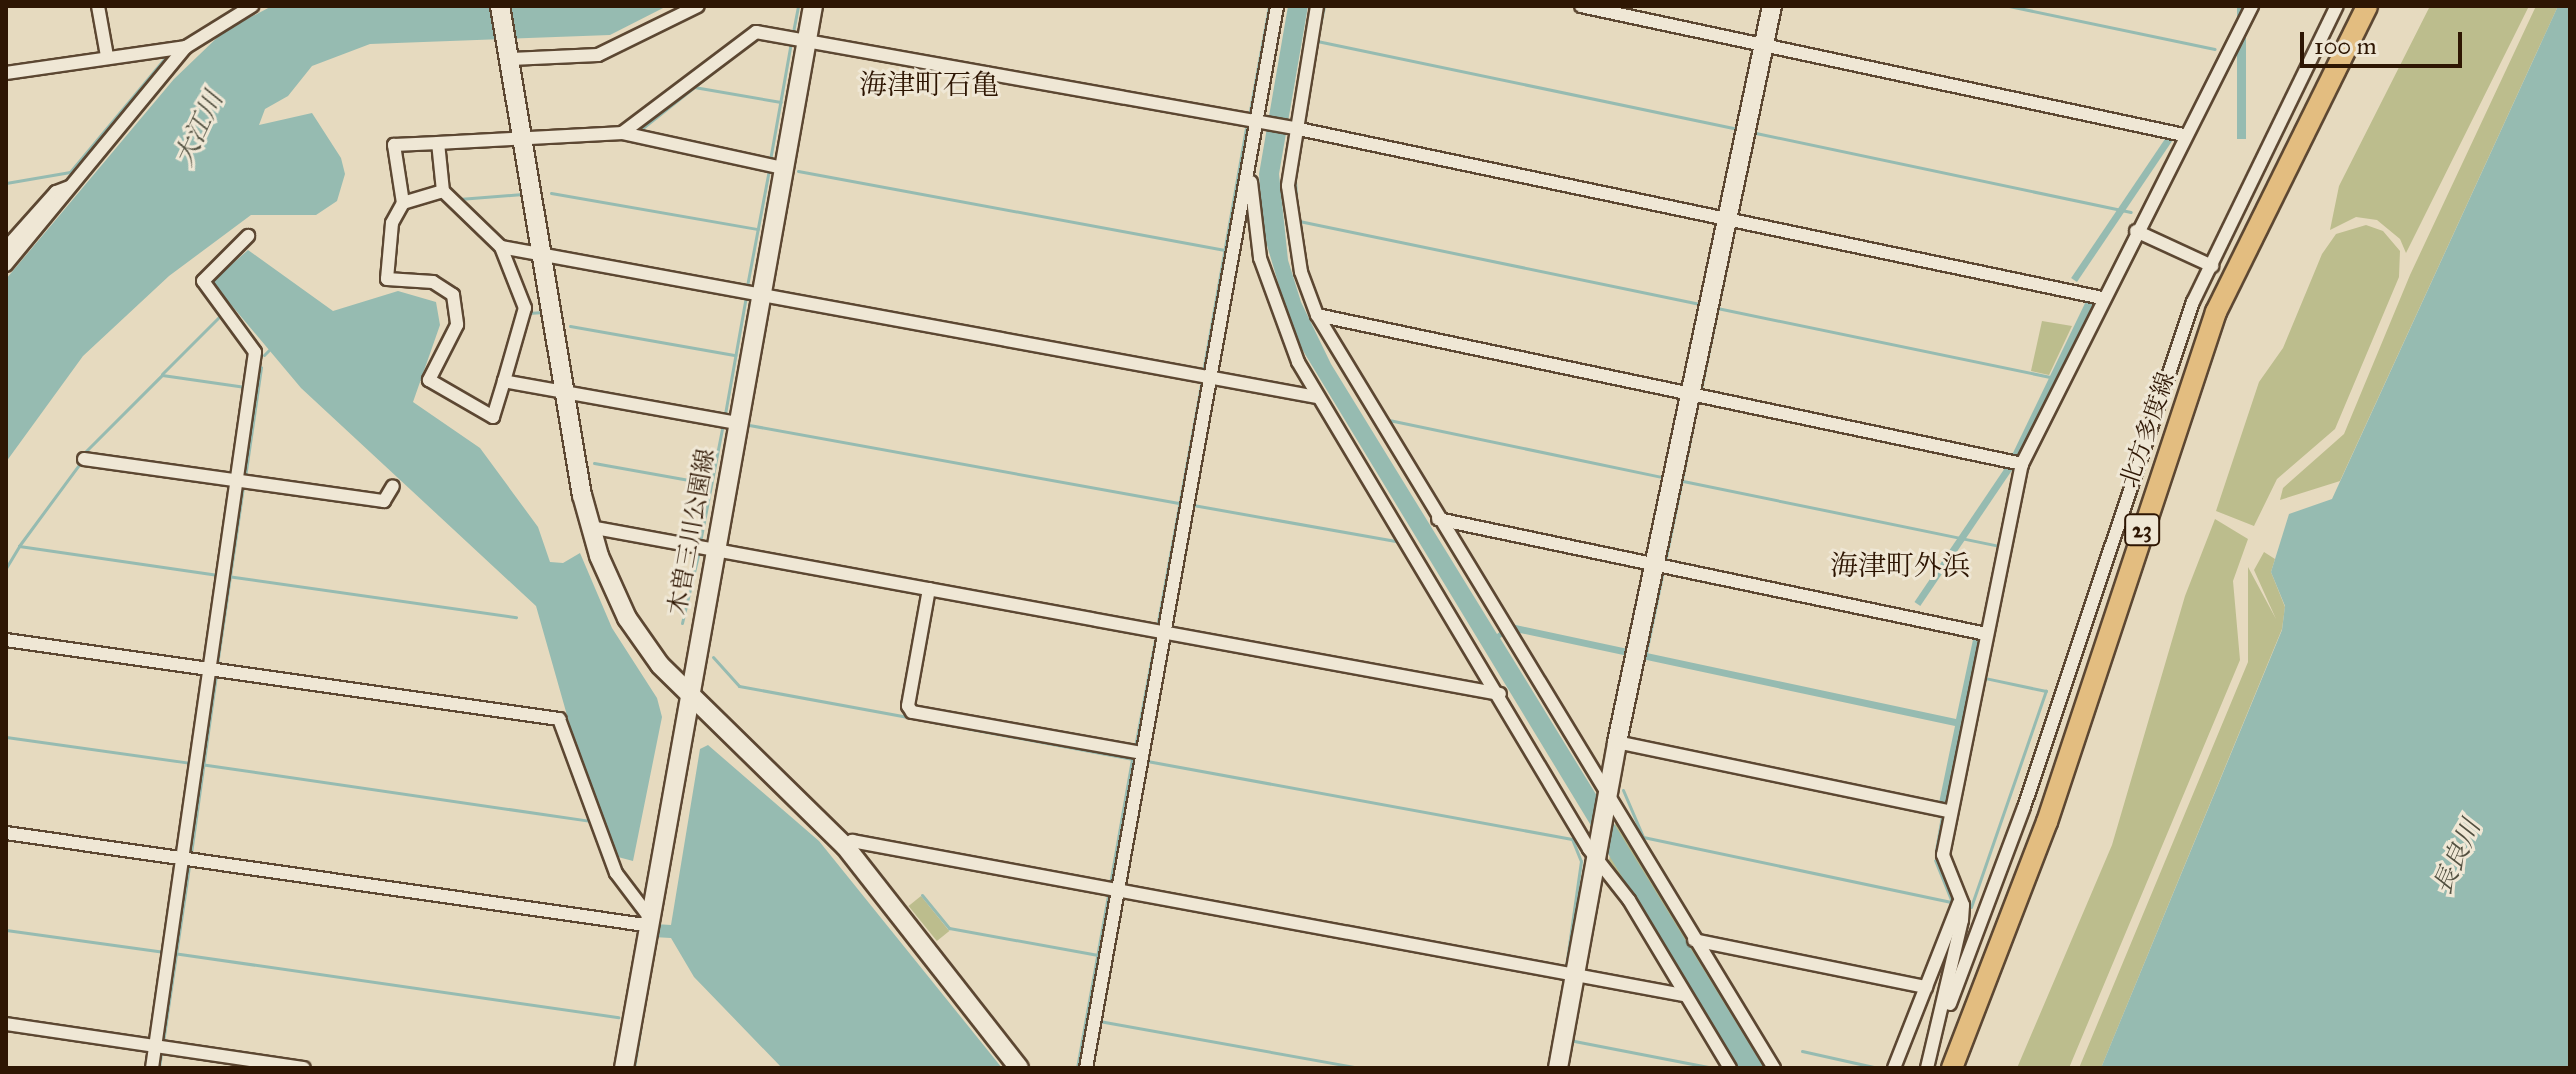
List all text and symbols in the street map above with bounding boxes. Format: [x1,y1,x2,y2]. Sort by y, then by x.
scale bar [2304,16,2466,66]
text: 100 m [2314,31,2377,61]
district label: 海津町石亀 [859,68,999,102]
water label: 大江川 [168,87,230,171]
street label: 北方多度線 [2115,369,2181,491]
street label: 木曽三川公園線 [663,447,721,617]
road number: 23 [2124,512,2160,548]
district label: 海津町外浜 [1830,549,1970,583]
water label: 長良川 [2427,815,2487,899]

